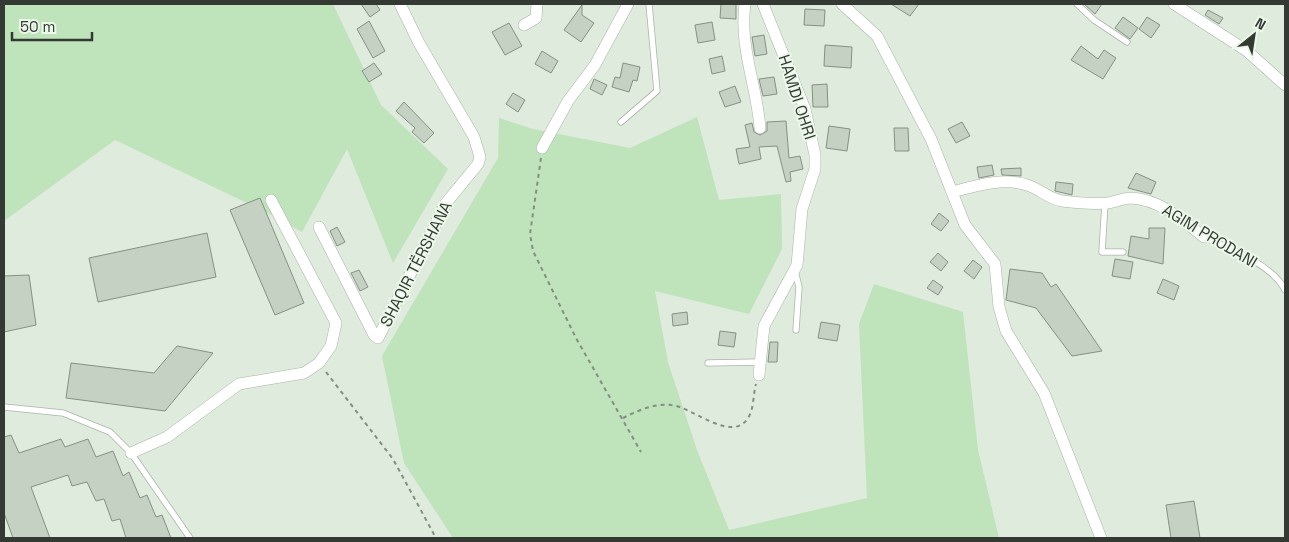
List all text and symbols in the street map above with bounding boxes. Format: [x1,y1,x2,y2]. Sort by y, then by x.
scale bar [12,10,92,42]
north arrow [1229,10,1279,60]
text: N [1252,14,1269,34]
text: 50 m [20,17,55,36]
street label: HAMDI OHRI [773,52,821,142]
street label: SHAQIR TËRSHANA [375,198,457,330]
street label: AGIM PRODANI [1159,199,1261,273]

